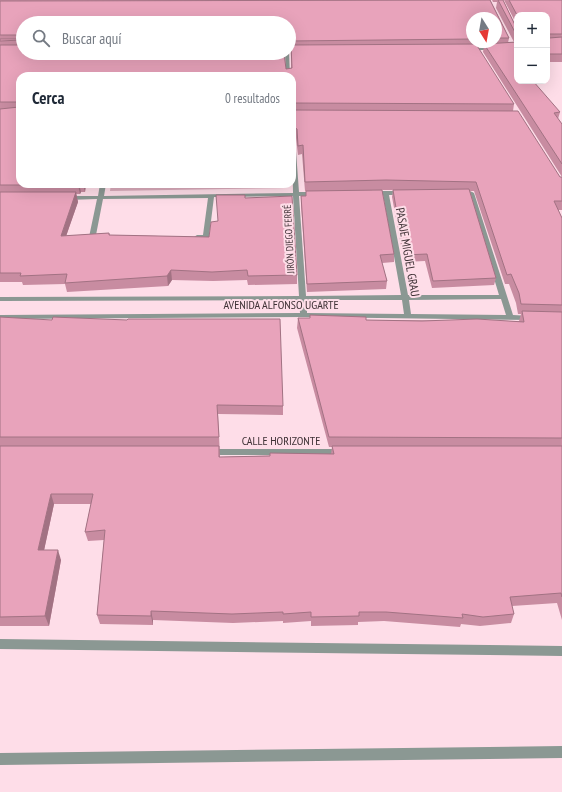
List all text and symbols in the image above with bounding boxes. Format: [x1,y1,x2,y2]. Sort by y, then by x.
north arrow [466,12,502,48]
map controls [514,12,550,84]
button: + [514,12,550,48]
search box [16,16,296,60]
icon: search [30,27,52,49]
text: Buscar aquí [62,29,122,48]
button: − [514,48,550,84]
text: Cerca [32,87,65,109]
text: 0 resultados [225,90,280,107]
street label: JIRÓN DIEGO FERRÉ [281,204,297,275]
street label: PASAJE MIGUEL GRAU [393,206,423,298]
street label: AVENIDA ALFONSO UGARTE [223,297,339,312]
street label: CALLE HORIZONTE [242,433,320,448]

